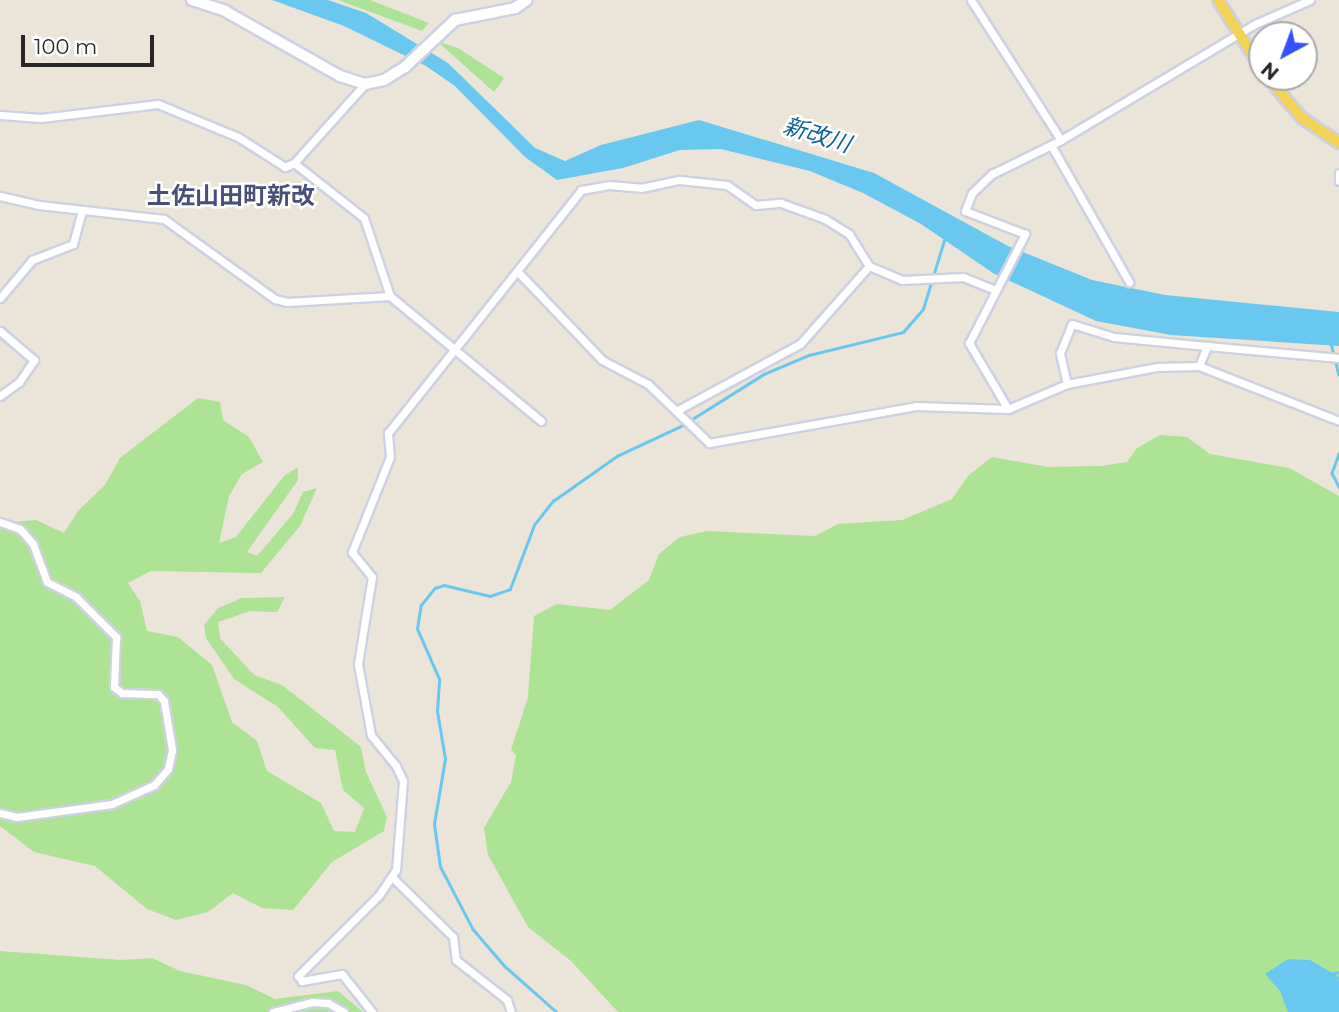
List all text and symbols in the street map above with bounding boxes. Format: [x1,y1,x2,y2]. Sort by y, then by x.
scale bar [24,21,158,65]
north arrow [1248,21,1318,91]
text: 100 m [34,34,97,59]
text: N [1257,57,1284,84]
water label: 新改川 [780,112,854,158]
district label: 土佐山田町新改 [147,182,315,210]

